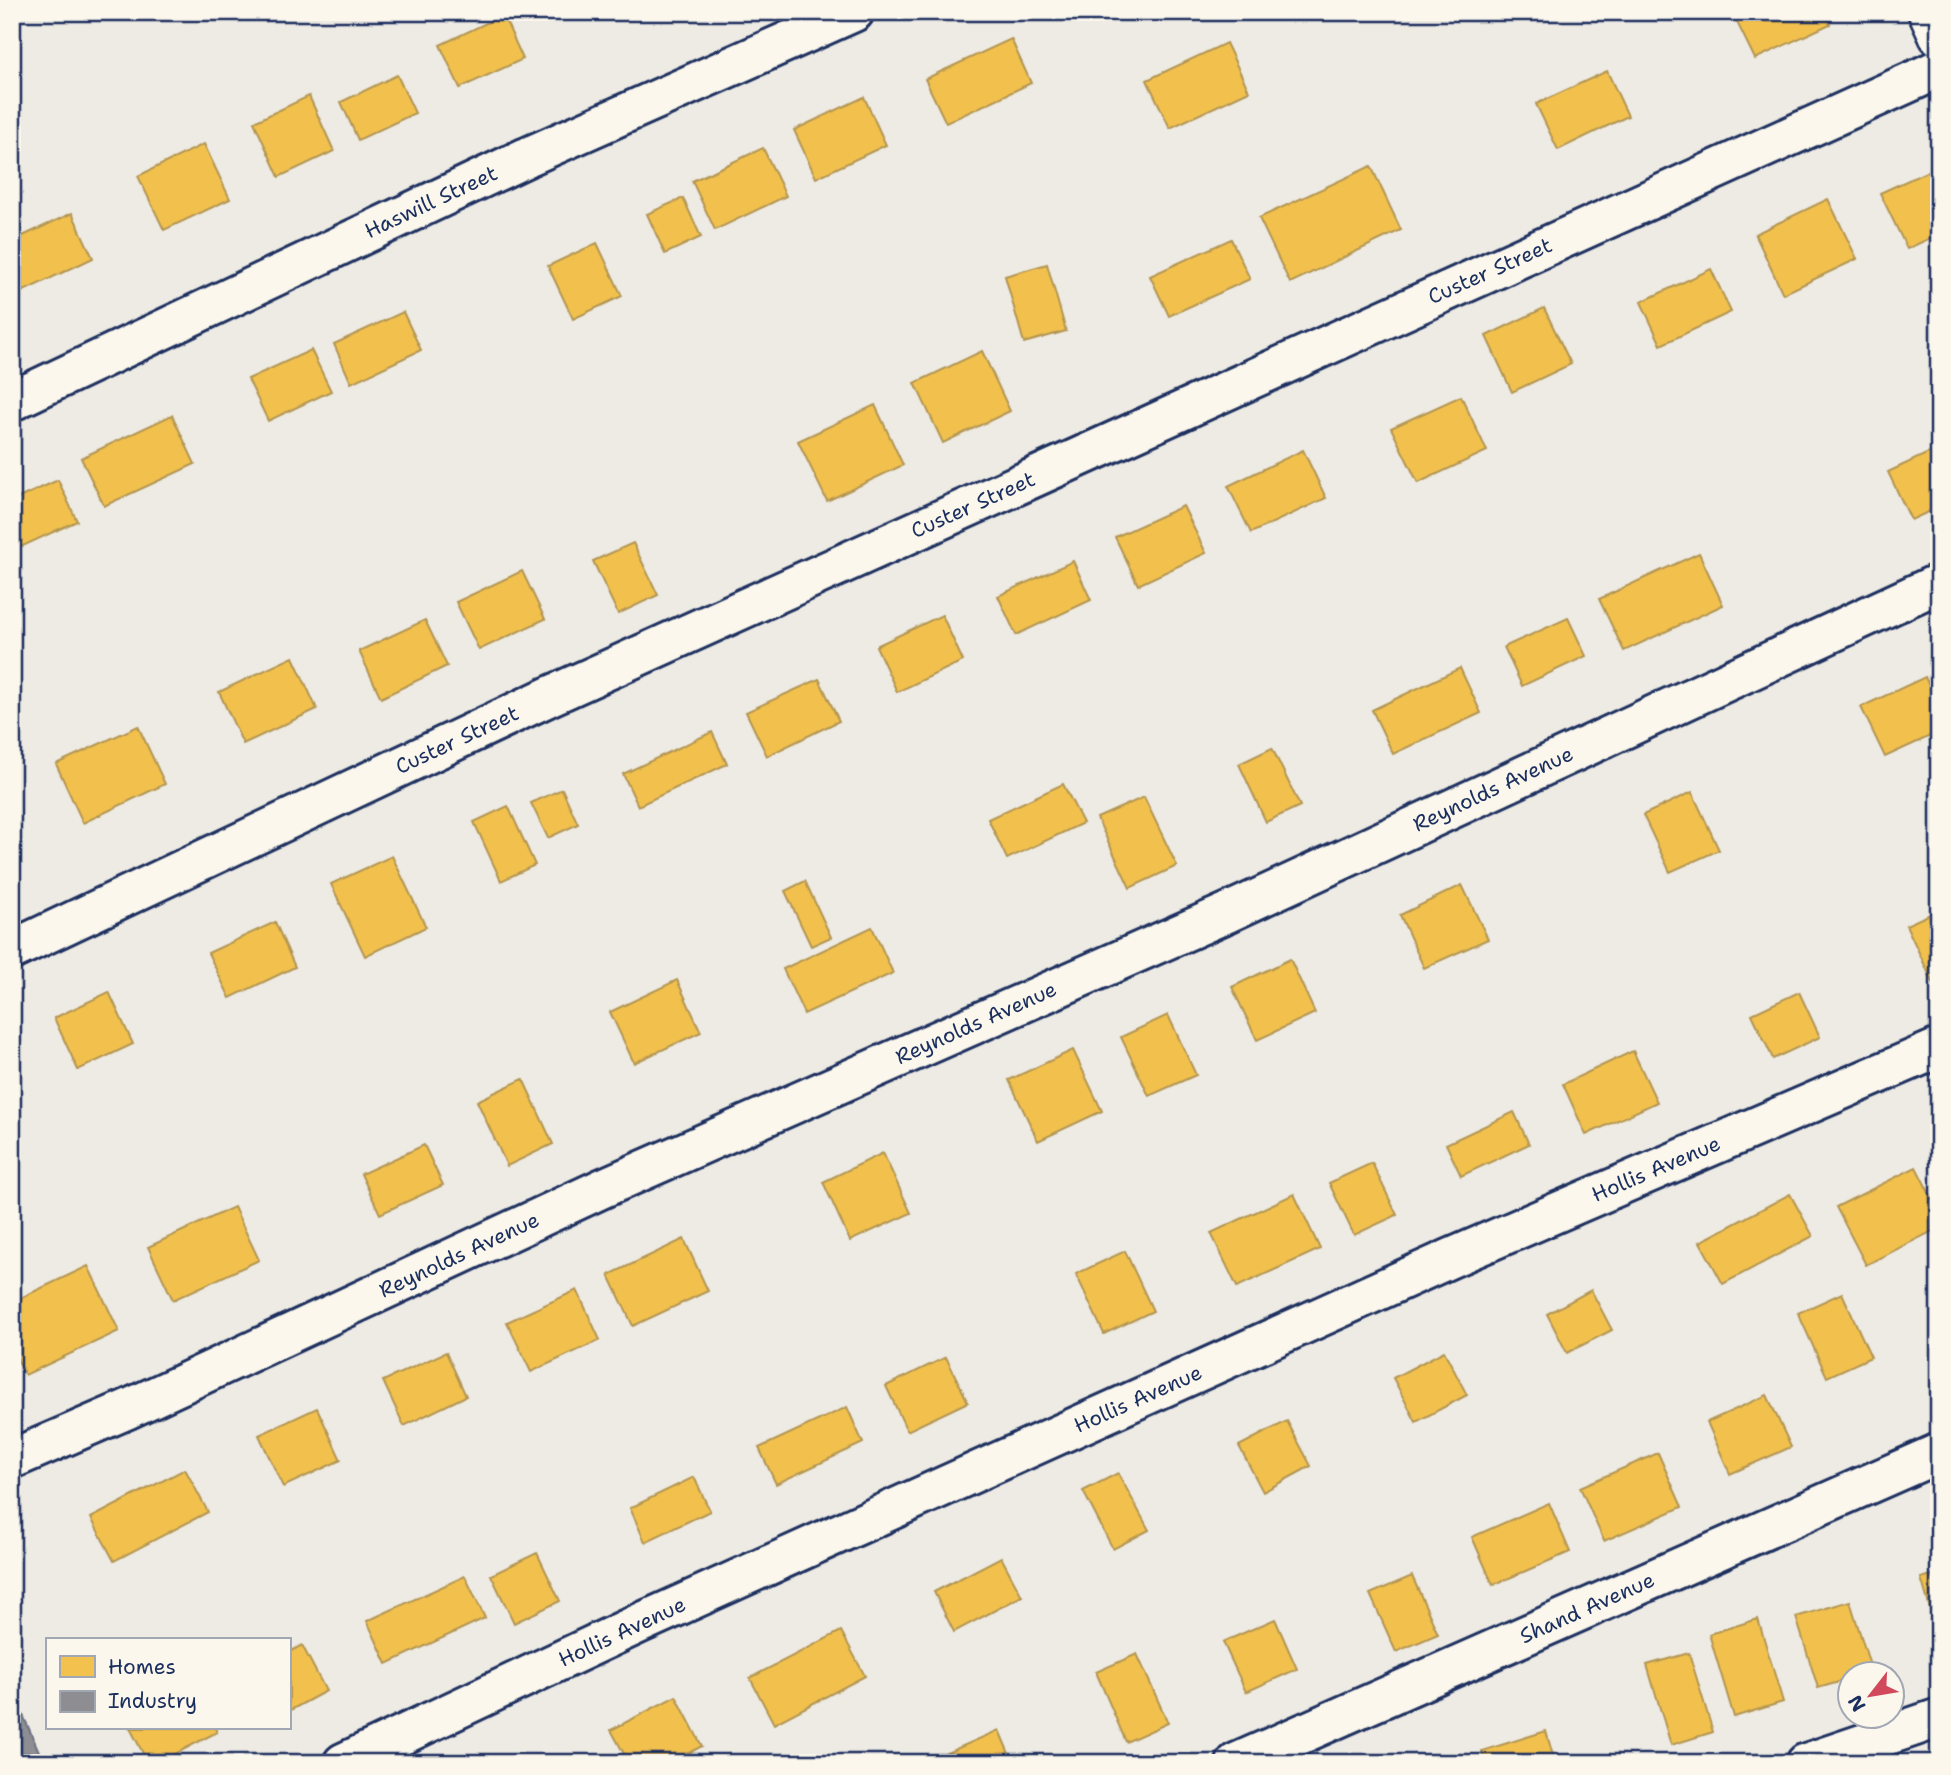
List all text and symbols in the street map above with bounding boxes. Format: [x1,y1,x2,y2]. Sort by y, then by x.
street label: Haswill Street [360,159,502,245]
street label: Custer Street [1424,231,1556,311]
street label: Custer Street [907,465,1039,545]
street label: Custer Street [391,699,523,781]
street label: Reynolds Avenue [1408,740,1578,838]
street label: Reynolds Avenue [891,975,1061,1071]
street label: Hollis Avenue [1587,1129,1725,1209]
street label: Reynolds Avenue [374,1206,544,1304]
street label: Hollis Avenue [1070,1358,1206,1440]
street label: Shand Avenue [1515,1566,1659,1650]
street label: Hollis Avenue [554,1590,690,1674]
legend [46,1638,290,1730]
text: Homes [108,1653,176,1681]
north arrow [1836,1660,1906,1730]
text: Industry [108,1687,197,1715]
text: N [1842,1691,1871,1716]

